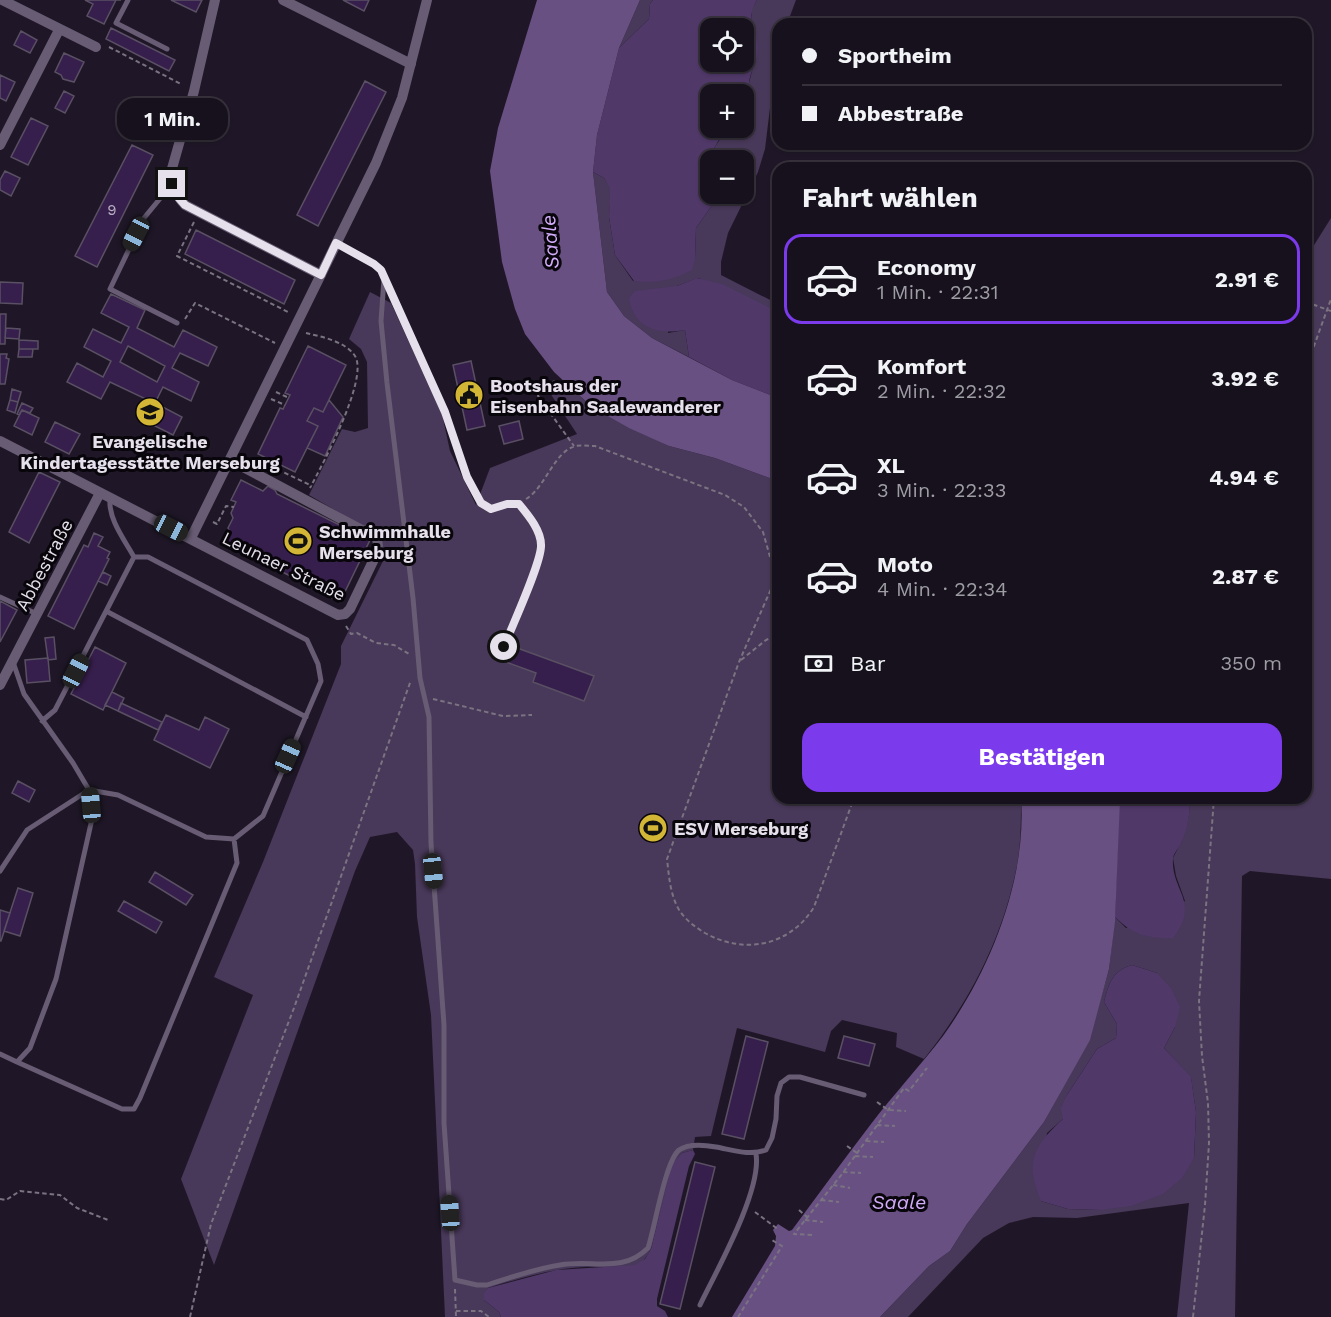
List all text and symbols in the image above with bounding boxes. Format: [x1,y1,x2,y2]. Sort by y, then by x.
map controls [700,18,754,204]
button: locate [700,18,754,72]
text: Sportheim [838,43,952,68]
button: + [700,84,754,138]
callout: 1 Min. [116,97,228,139]
text: Abbestraße [838,101,964,126]
text: 1 Min. [144,107,201,131]
button: − [700,150,754,204]
route end [158,170,185,197]
text: Fahrt wählen [802,182,978,214]
house number: 9 [107,201,117,219]
car [120,214,152,254]
water label: Saale [536,214,564,270]
icon: car [805,252,859,306]
text: Economy [877,255,976,280]
text: 2.91 € [1215,267,1279,292]
text: 1 Min. · 22:31 [877,280,999,304]
icon: car [805,351,859,405]
text: Komfort [877,354,966,379]
text: 3.92 € [1211,366,1279,391]
place label: Bootshaus der Eisenbahn Saalewanderer [490,375,721,417]
public building icon: Bootshaus der Eisenbahn Saalewanderer [453,379,485,411]
text: 2 Min. · 22:32 [877,379,1006,403]
school or university icon: Evangelische Kindertagesstätte Merseburg [134,396,166,428]
place label: Evangelische Kindertagesstätte Merseburg [20,431,281,473]
icon: car [805,450,859,504]
text: XL [877,453,905,478]
text: 4.94 € [1209,465,1279,490]
text: 3 Min. · 22:33 [877,478,1006,502]
car [151,512,191,544]
street label: Abbestraße [11,516,77,614]
place label: Schwimmhalle Merseburg [319,521,451,563]
sports icon: Schwimmhalle Merseburg [282,525,314,557]
street label: Leunaer Straße [219,527,349,605]
icon: car [805,549,859,603]
text: Moto [877,552,933,577]
text: 2.87 € [1212,564,1279,589]
text: 4 Min. · 22:34 [877,577,1007,601]
route start [490,633,517,660]
icon: cash [802,647,835,680]
car [60,651,92,691]
text: Bar [850,651,886,676]
text: 350 m [1220,651,1282,675]
button: Bestätigen [802,723,1282,792]
car [272,736,304,776]
car [80,786,102,824]
sports icon: ESV Merseburg [637,812,669,844]
place label: ESV Merseburg [674,818,809,839]
car [422,852,444,890]
water label: Saale [872,1190,926,1214]
car [440,1194,460,1232]

